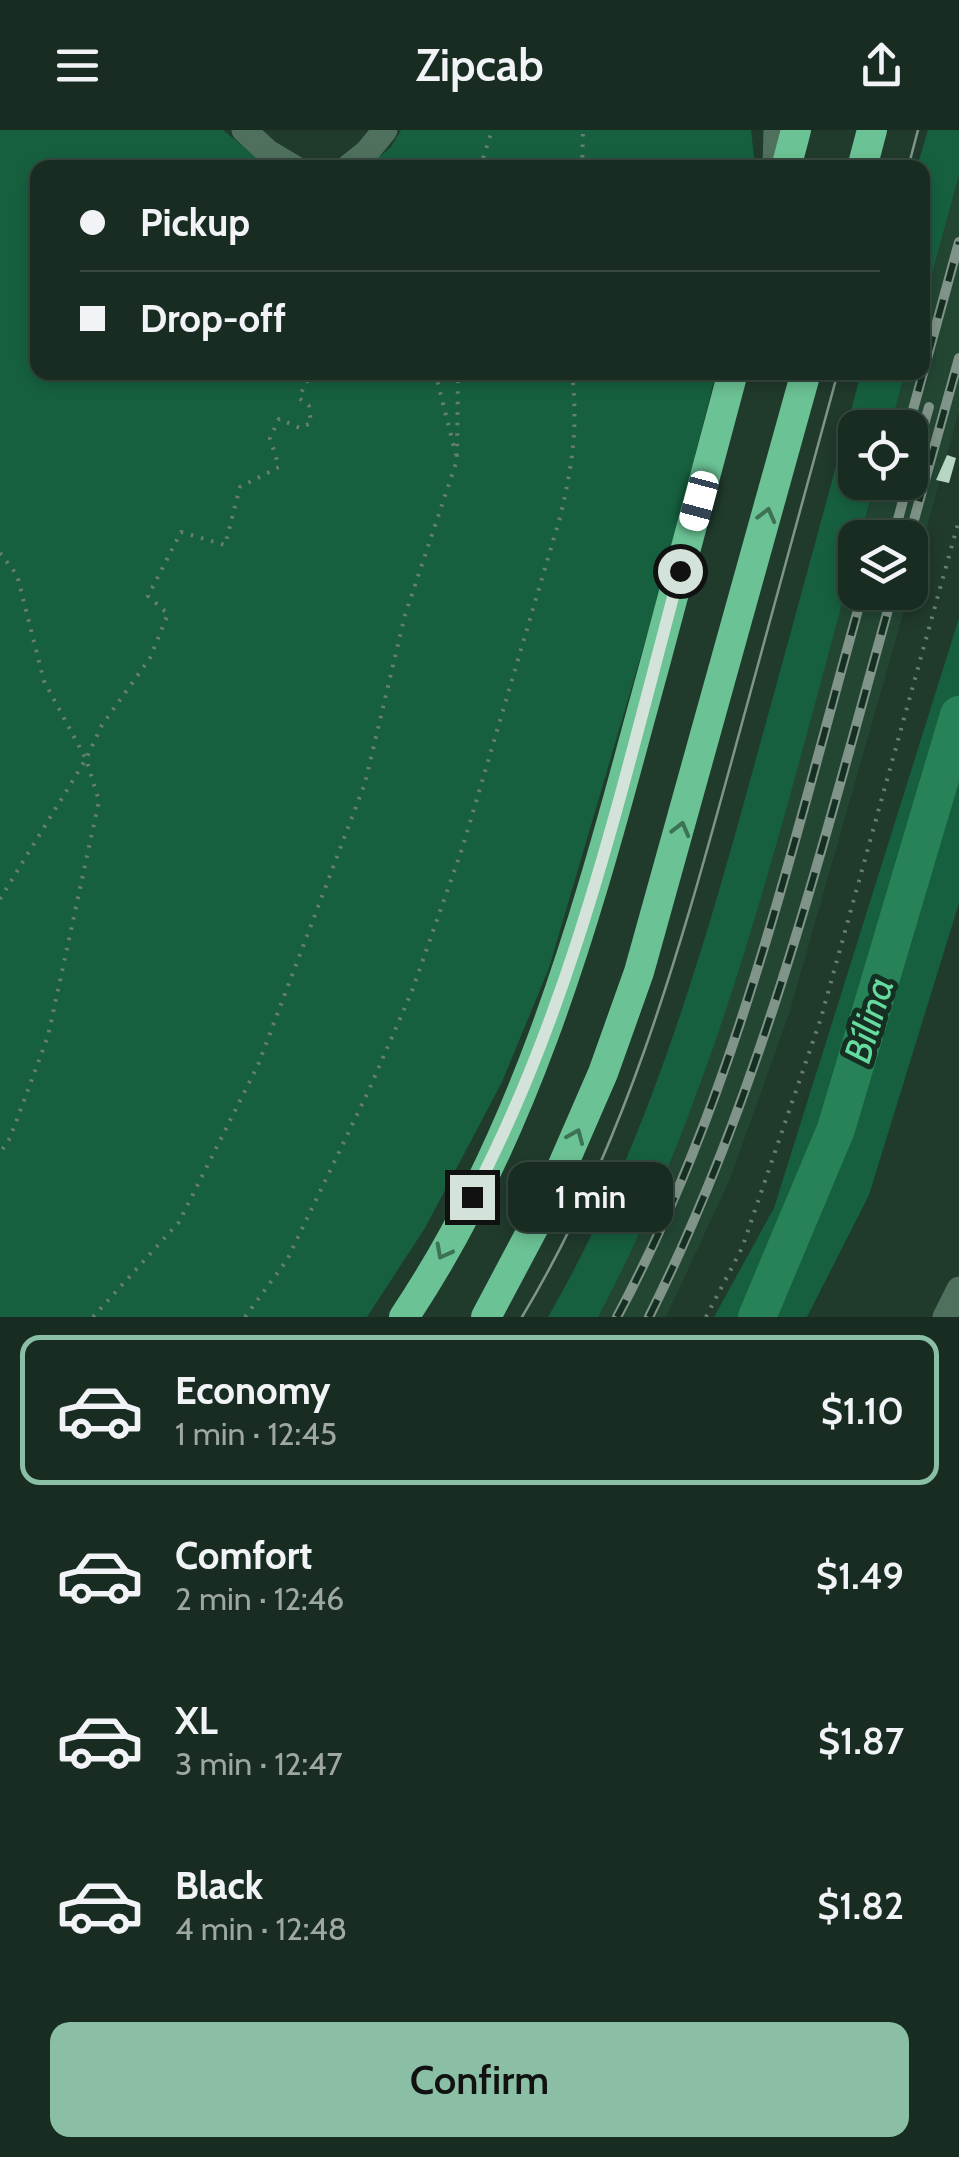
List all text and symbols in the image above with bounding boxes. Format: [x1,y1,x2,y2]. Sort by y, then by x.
icon: menu [50,38,105,93]
text: Zipcab [415,38,544,92]
icon: share [854,38,909,93]
text: Pickup [140,199,250,246]
text: Drop-off [140,295,286,342]
map controls [838,410,928,610]
button: locate [838,410,928,500]
car [677,468,721,534]
one-way arrow [755,507,776,524]
button: layers [838,520,928,610]
route start [658,549,703,594]
one-way arrow [669,821,690,838]
water label: Bílina [833,972,904,1068]
one-way arrow [564,1128,584,1146]
callout: 1 min [507,1162,672,1232]
route end [450,1175,495,1220]
text: 1 min [555,1177,626,1216]
one-way arrow [436,1241,455,1259]
icon: car [55,1365,145,1455]
text: Economy [175,1367,330,1414]
text: $1.10 [821,1387,904,1434]
text: 1 min · 12:45 [175,1414,337,1453]
icon: car [55,1530,145,1620]
text: Comfort [175,1532,312,1579]
text: $1.49 [816,1552,904,1599]
text: 2 min · 12:46 [175,1579,344,1618]
icon: car [55,1695,145,1785]
text: XL [175,1697,218,1744]
text: $1.87 [818,1717,904,1764]
text: 3 min · 12:47 [175,1744,343,1783]
icon: car [55,1860,145,1950]
text: Black [175,1862,263,1909]
text: $1.82 [817,1882,904,1929]
text: 4 min · 12:48 [175,1909,347,1948]
button: Confirm [50,2022,909,2137]

